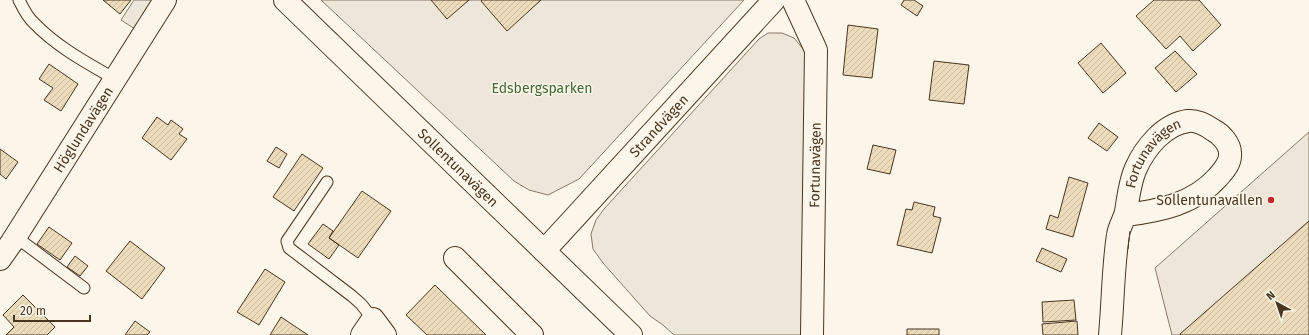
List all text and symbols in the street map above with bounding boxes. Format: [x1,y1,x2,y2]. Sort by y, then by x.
park label: Edsbergsparken [491,80,593,97]
street label: Höglundavägen [50,84,117,176]
street label: Strandvägen [626,91,692,161]
street label: Fortunavägen [1122,115,1184,190]
street label: Fortunavägen [806,122,825,208]
street label: Sollentunavägen [414,125,502,211]
place label: Sollentunavallen [1156,192,1263,209]
marker: Sollentunavallen [1266,195,1276,205]
north arrow [1257,283,1297,323]
text: N [1264,288,1278,303]
scale bar [14,297,90,323]
text: 20 m [20,304,46,318]

